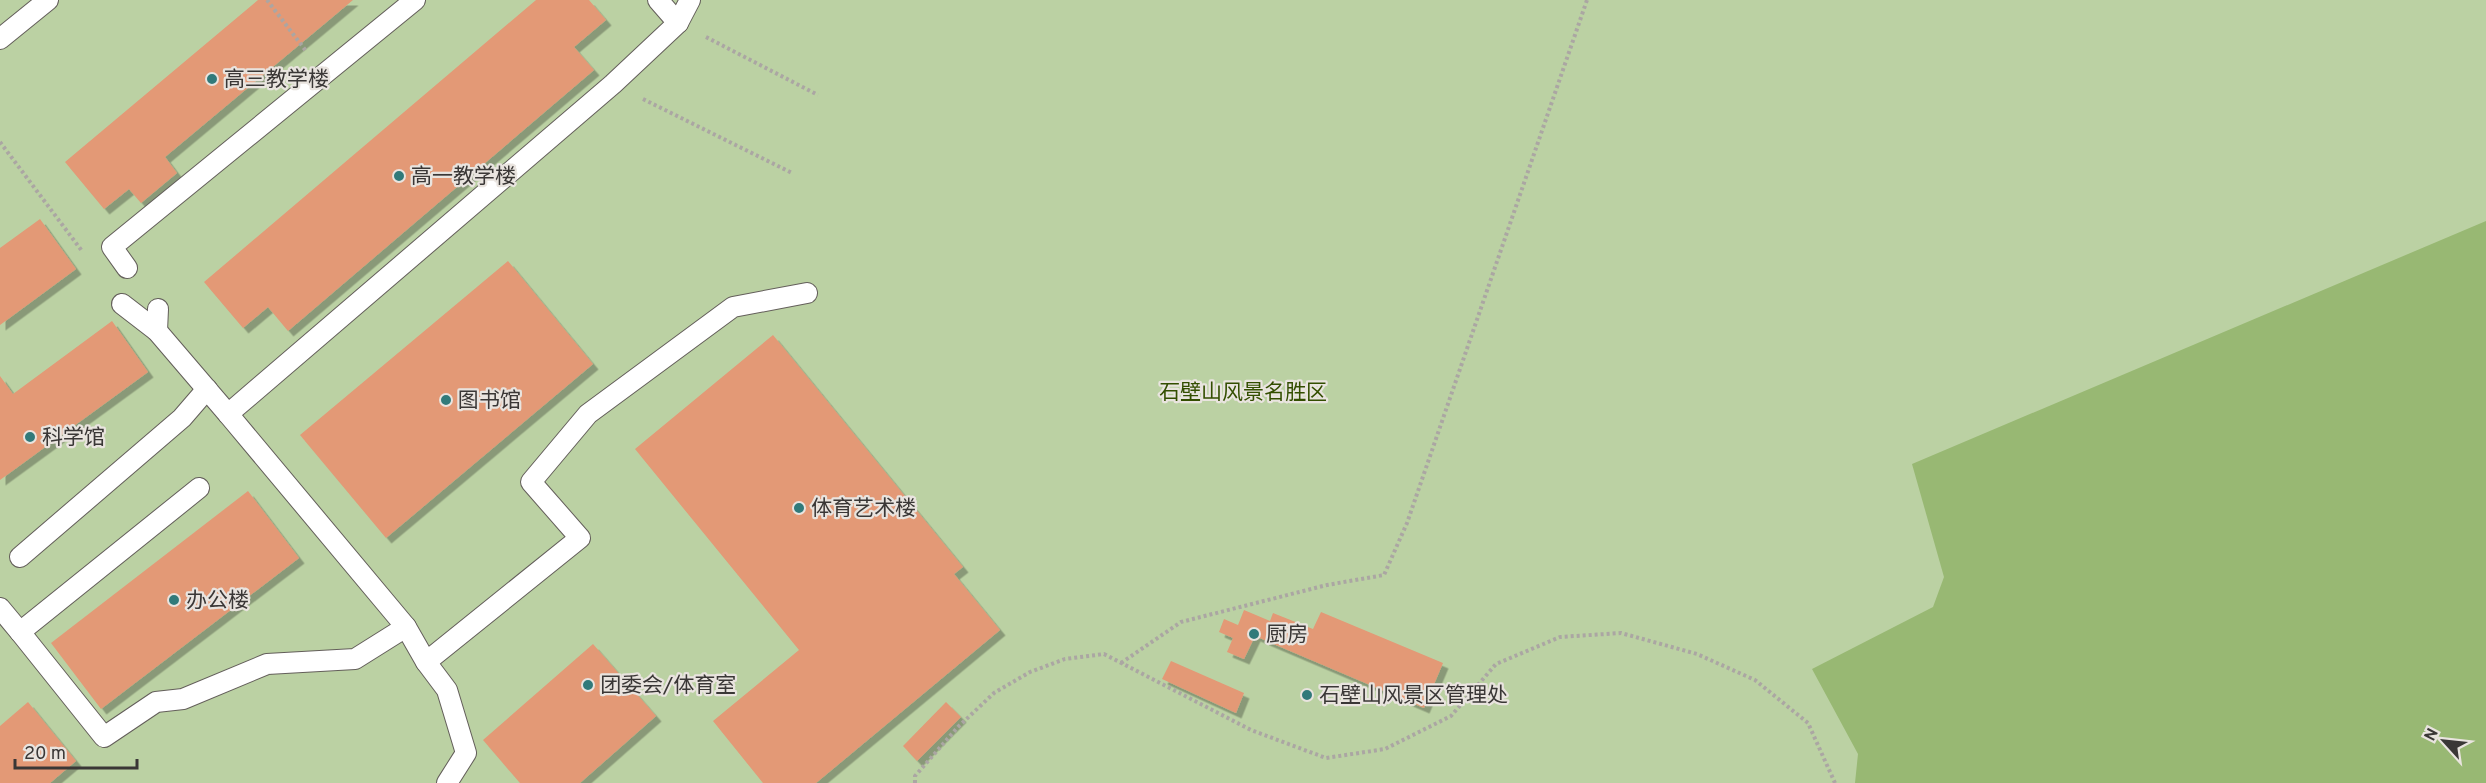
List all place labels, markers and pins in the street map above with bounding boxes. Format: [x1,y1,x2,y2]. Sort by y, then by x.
place label: 高三教学楼 [224,67,329,94]
marker: 高三教学楼 [205,72,219,86]
place label: 高一教学楼 [411,164,516,191]
marker: 高一教学楼 [392,169,406,183]
place label: 图书馆 [458,388,521,415]
marker: 图书馆 [439,393,453,407]
place label: 科学馆 [42,425,105,452]
marker: 科学馆 [23,430,37,444]
place label: 体育艺术楼 [811,496,916,523]
marker: 体育艺术楼 [792,501,806,515]
place label: 办公楼 [186,588,249,615]
marker: 办公楼 [167,593,181,607]
place label: 厨房 [1266,622,1308,649]
marker: 厨房 [1247,627,1261,641]
place label: 团委会/体育室 [600,673,736,700]
marker: 团委会/体育室 [581,678,595,692]
place label: 石壁山风景区管理处 [1319,683,1508,710]
marker: 石壁山风景区管理处 [1300,688,1314,702]

